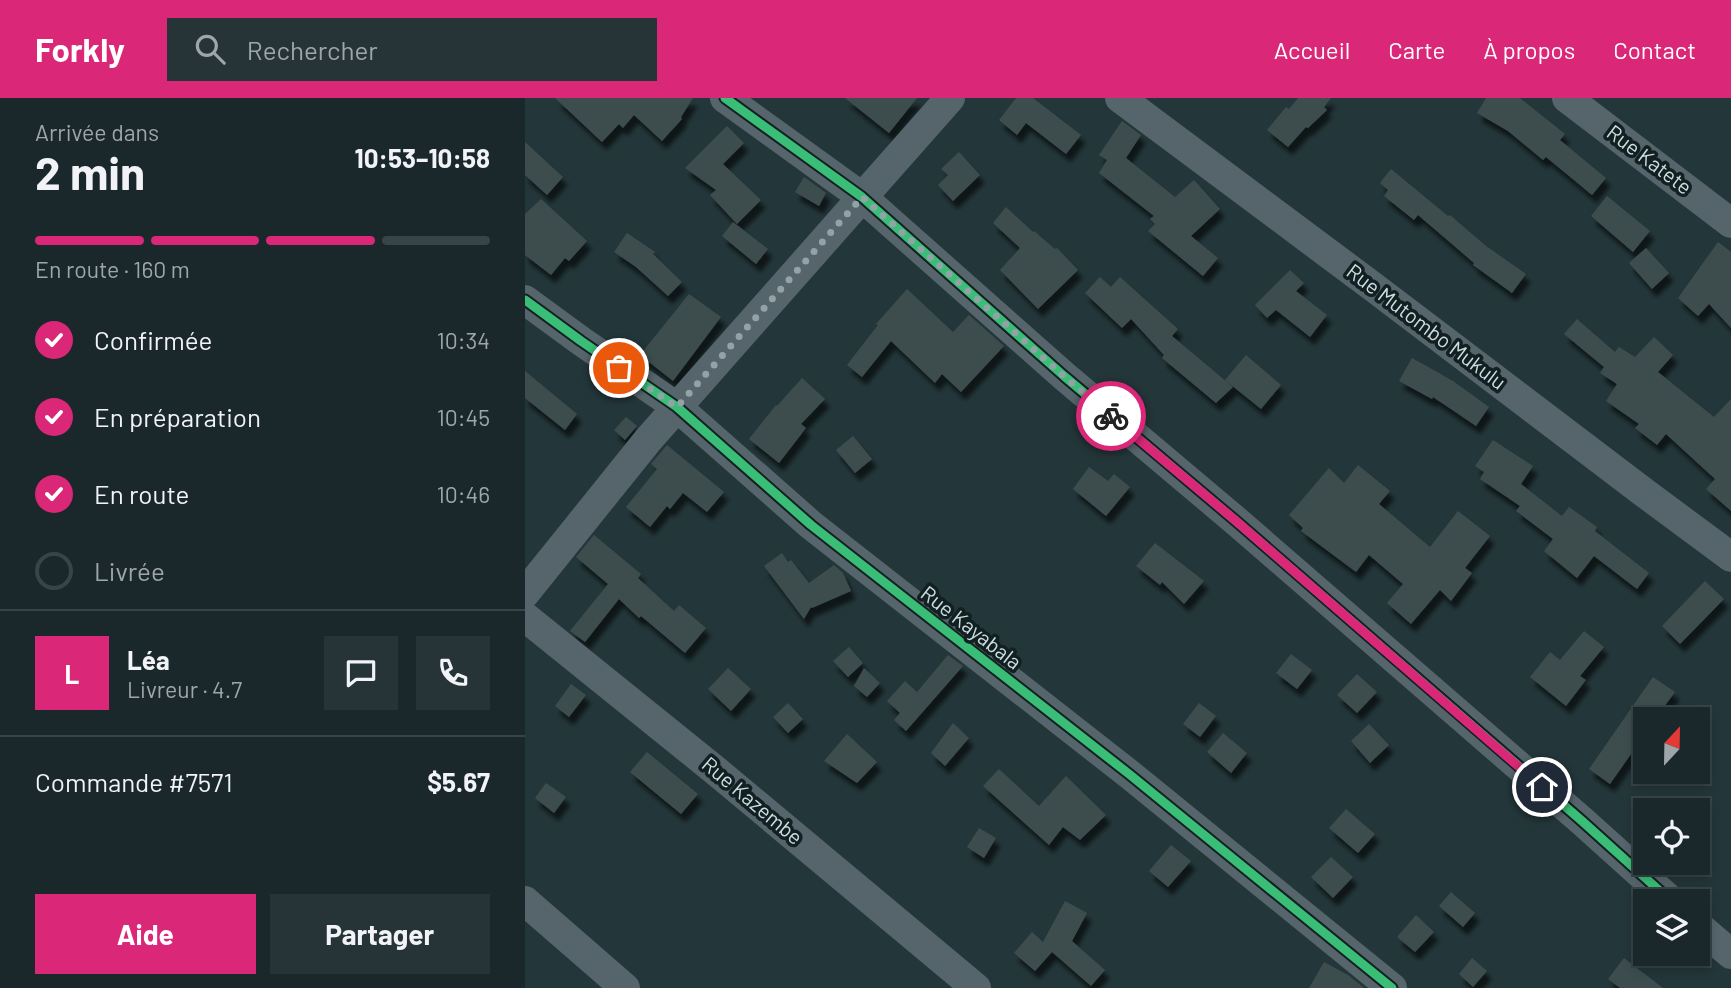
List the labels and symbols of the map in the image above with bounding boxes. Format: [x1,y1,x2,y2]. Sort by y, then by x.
street label: Rue Katete [1602,119,1697,199]
street label: Rue Mutombo Mukulu [1342,258,1511,394]
pin [589,338,649,398]
courier [1076,381,1146,451]
street label: Rue Kayabala [917,580,1027,674]
north arrow [1633,707,1710,784]
street label: Rue Kazembe [698,751,808,849]
pin [1512,757,1572,817]

